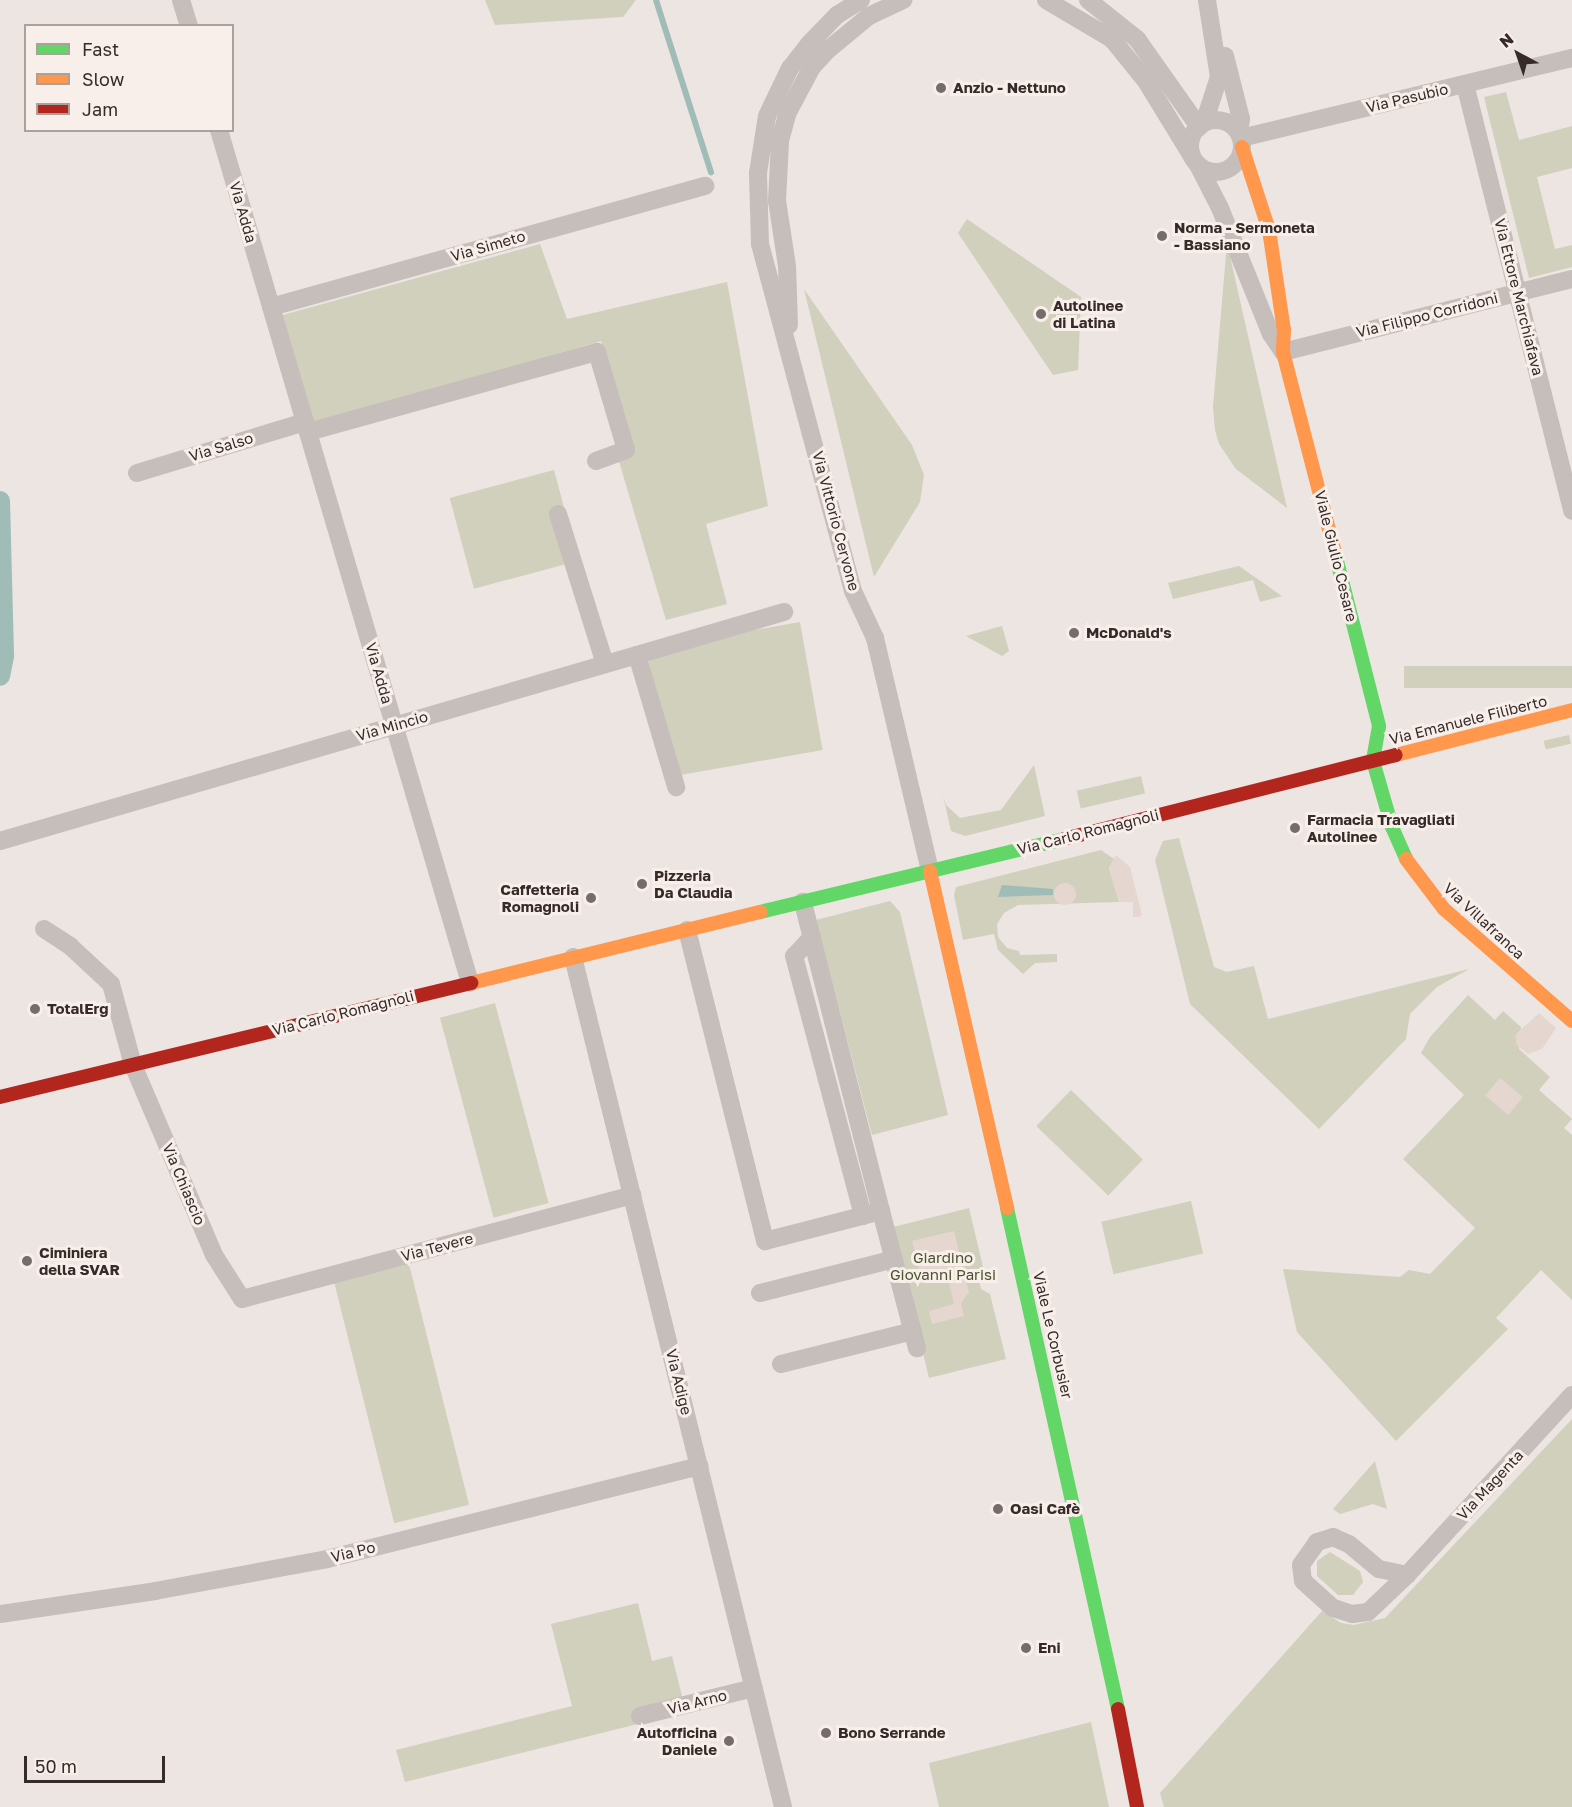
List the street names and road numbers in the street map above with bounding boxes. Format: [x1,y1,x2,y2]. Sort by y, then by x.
street label: Via Pasubio [1364,80,1450,116]
street label: Via Adda [226,179,260,245]
street label: Via Ettore Marchiafava [1491,217,1547,377]
street label: Via Simeto [449,227,527,265]
street label: Via Filippo Corridoni [1354,289,1500,341]
street label: Via Salso [187,429,255,465]
street label: Via Vittorio Cervone [809,449,863,593]
street label: Viale Giulio Cesare [1311,489,1361,623]
street label: Via Adda [362,640,396,706]
street label: Via Emanuele Filiberto [1387,692,1549,748]
street label: Via Mincio [354,707,430,745]
street label: Via Carlo Romagnoli [1015,806,1161,858]
street label: Via Villafranca [1440,879,1528,963]
street label: Via Carlo Romagnoli [270,987,416,1039]
street label: Via Chiascio [159,1140,209,1228]
street label: Via Tevere [399,1229,475,1265]
street label: Viale Le Corbusier [1030,1269,1076,1401]
street label: Via Adige [662,1347,696,1417]
street label: Via Magenta [1453,1446,1527,1524]
street label: Via Po [329,1538,377,1566]
street label: Via Arno [666,1686,728,1718]

